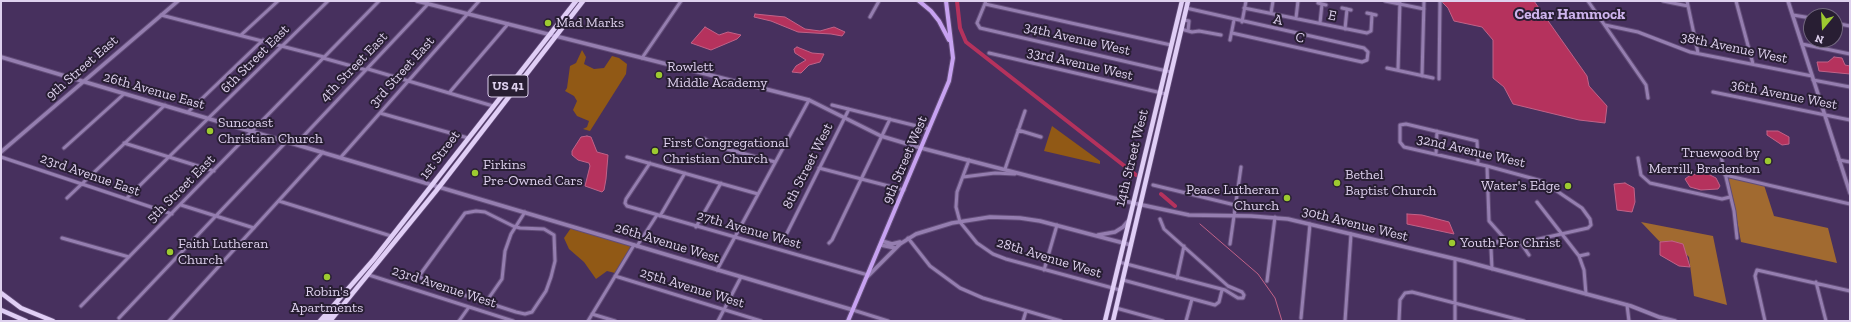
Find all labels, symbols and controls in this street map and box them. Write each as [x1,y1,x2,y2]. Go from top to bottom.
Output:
district label: Cedar Hammock [1515,6,1625,24]
street label: E [1326,7,1338,25]
north arrow [1803,8,1843,48]
street label: A [1272,11,1284,29]
place label: Mad Marks [556,15,624,31]
marker: Mad Marks [543,18,553,28]
street label: 34th Avenue West [1022,19,1132,59]
street label: 6th Street East [217,21,293,97]
street label: 4th Street East [317,29,391,105]
street label: C [1294,29,1306,47]
street label: 38th Avenue West [1679,29,1789,67]
text: N [1813,31,1825,46]
street label: 9th Street East [43,32,121,104]
street label: 3rd Street East [366,33,438,111]
street label: 33rd Avenue West [1025,44,1135,84]
place label: Rowlett Middle Academy [667,59,767,92]
street label: 26th Avenue East [101,68,207,114]
marker: Rowlett Middle Academy [654,70,664,80]
road number: US 41 [488,75,528,97]
street label: 36th Avenue West [1729,76,1839,114]
street label: 14th Street West [1112,108,1152,208]
street label: 9th Street West [879,113,931,207]
place label: Suncoast Christian Church [218,115,323,148]
street label: 8th Street West [779,120,837,212]
marker: Suncoast Christian Church [205,126,215,136]
street label: 1st Street [416,127,464,183]
street label: 32nd Avenue West [1415,130,1527,172]
place label: First Congregational Christian Church [663,135,789,168]
place label: Truewood by Merrill, Bradenton [1648,145,1760,178]
marker: First Congregational Christian Church [650,146,660,156]
street label: 23rd Avenue East [38,150,142,200]
street label: 5th Street East [143,151,219,227]
marker: Truewood by Merrill, Bradenton [1763,156,1773,166]
place label: Firkins Pre-Owned Cars [483,157,583,190]
place label: Bethel Baptist Church [1345,167,1436,200]
marker: Firkins Pre-Owned Cars [470,168,480,178]
marker: Bethel Baptist Church [1332,178,1342,188]
place label: Water's Edge [1481,178,1560,194]
marker: Water's Edge [1563,181,1573,191]
place label: Peace Lutheran Church [1186,182,1279,214]
marker: Peace Lutheran Church [1282,193,1292,203]
street label: 30th Avenue West [1300,203,1410,245]
street label: 27th Avenue West [695,207,803,253]
street label: 26th Avenue West [613,219,721,267]
street label: 28th Avenue West [995,234,1103,282]
place label: Youth For Christ [1460,235,1561,251]
place label: Faith Lutheran Church [178,236,268,268]
marker: Youth For Christ [1447,238,1457,248]
marker: Faith Lutheran Church [165,247,175,257]
street label: 23rd Avenue West [390,262,498,312]
street label: 25th Avenue West [638,264,746,312]
marker: Robin's Apartments [322,272,332,282]
place label: Robin's Apartments [291,284,363,316]

